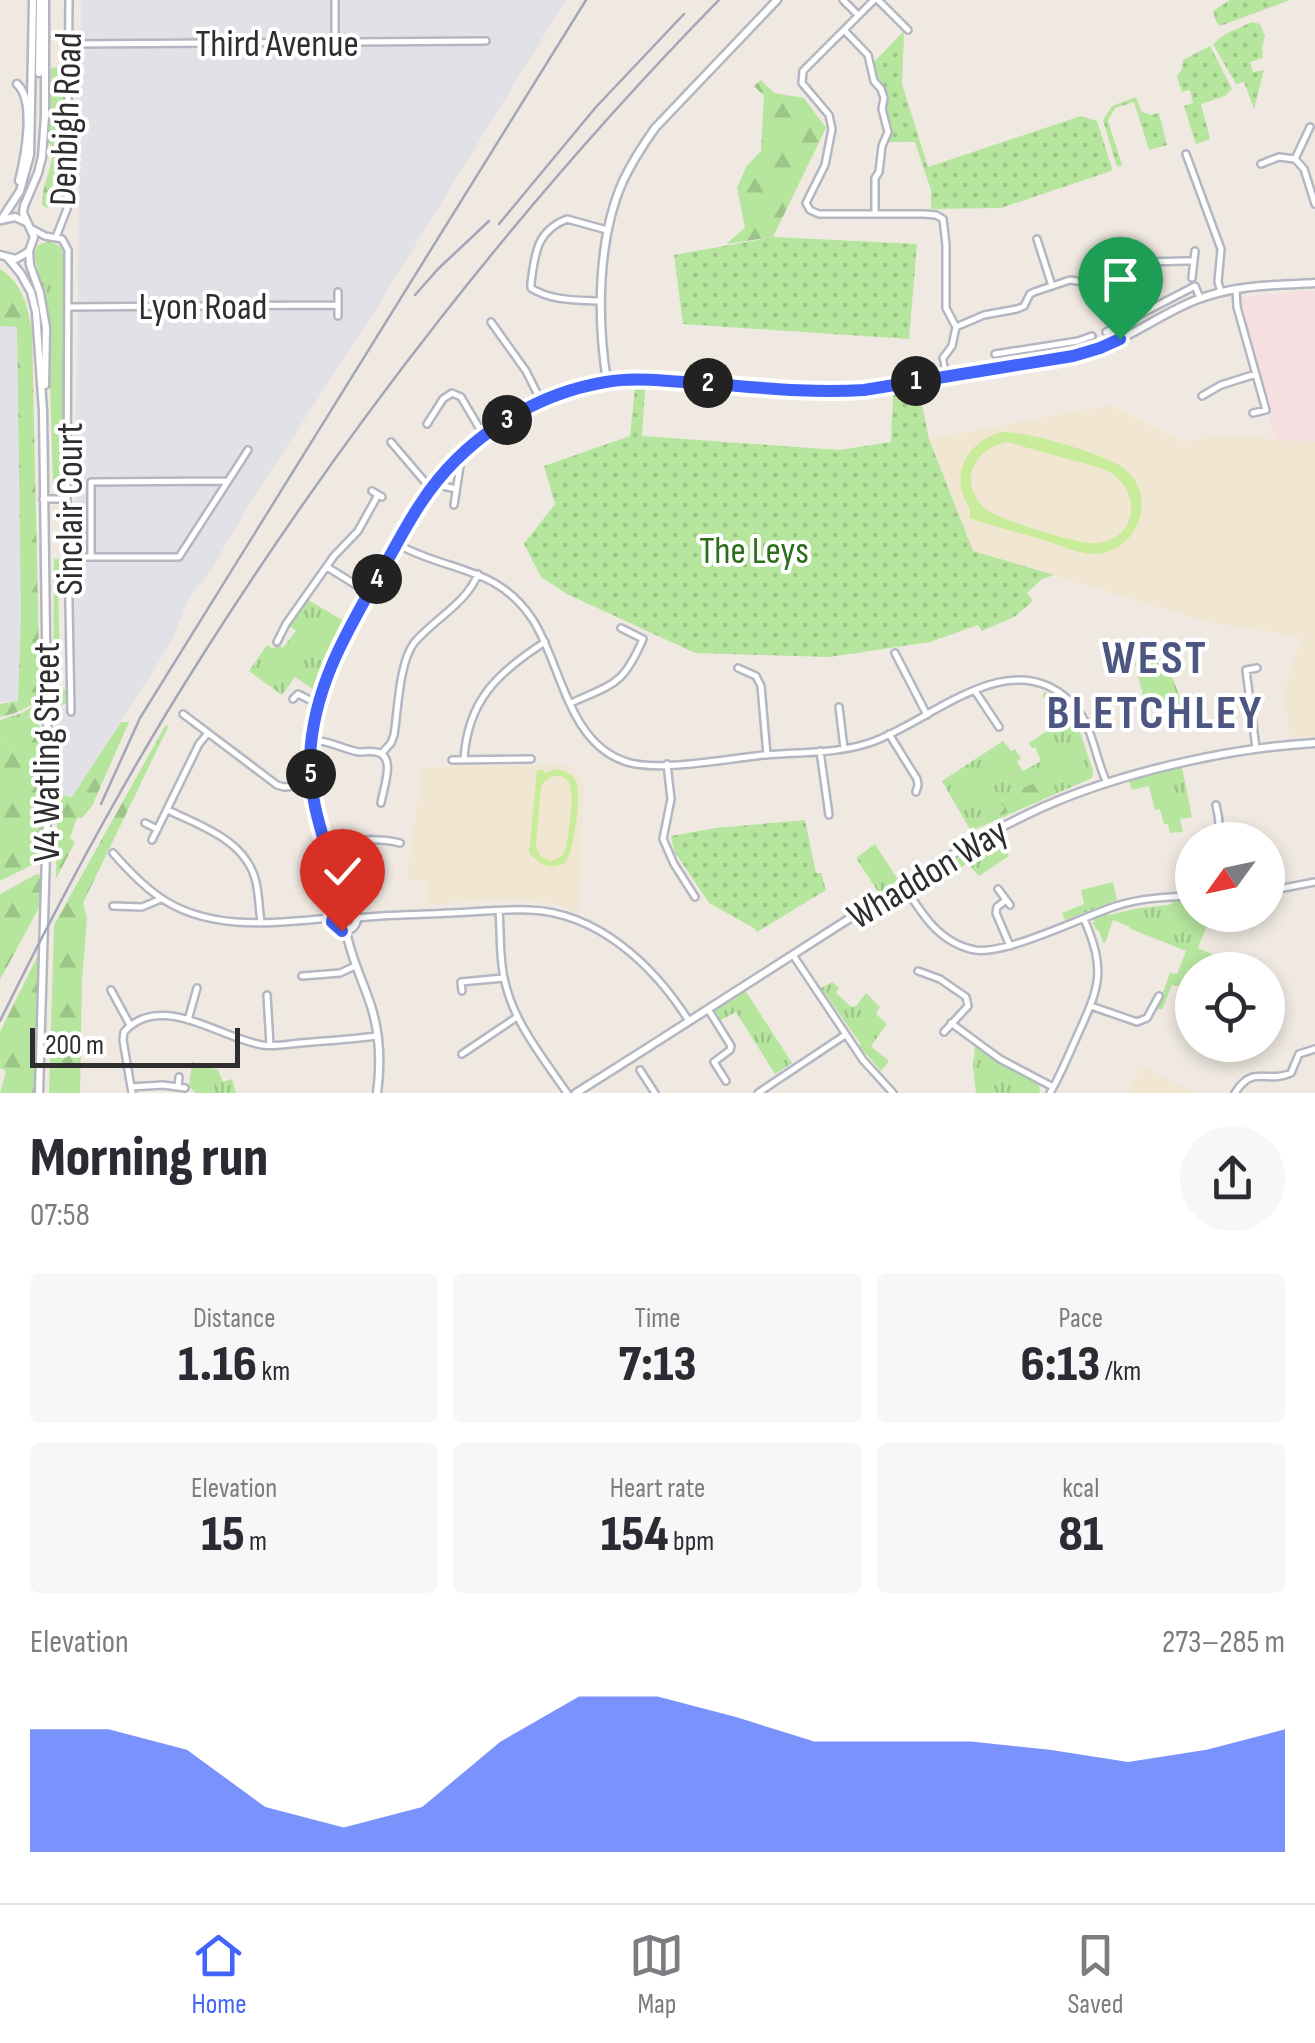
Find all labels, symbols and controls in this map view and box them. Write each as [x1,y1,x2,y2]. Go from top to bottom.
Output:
street label: Third Avenue [195,22,359,67]
street label: Denbigh Road [41,31,92,207]
pin [1078,237,1163,340]
icon: arrive [1093,252,1148,307]
street label: Lyon Road [139,285,267,330]
pin: 1 [891,356,941,406]
pin: 2 [683,358,733,408]
text: 1 [911,364,921,397]
text: 2 [702,366,714,399]
pin: 3 [482,395,532,445]
text: 3 [501,403,513,436]
street label: Sinclair Court [48,422,93,596]
park label: The Leys [699,529,809,574]
pin: 4 [352,554,402,604]
text: 4 [370,562,384,595]
district label: WEST BLETCHLEY [1046,630,1264,742]
street label: V4 Watling Street [25,642,70,862]
pin: 5 [286,749,336,799]
text: 5 [305,757,317,790]
street label: Whaddon Way [840,809,1016,939]
north arrow [1175,822,1285,932]
map controls [1175,822,1285,1062]
pin [300,829,385,932]
icon: check [315,844,370,899]
button: locate [1175,952,1285,1062]
scale bar [30,1023,240,1068]
text: 200 m [45,1029,104,1062]
text: Morning run [30,1125,268,1192]
button: share [1180,1126,1285,1231]
text: 07:58 [30,1196,90,1235]
text: Distance [193,1302,275,1335]
text: Time [635,1302,680,1335]
text: Pace [1059,1302,1103,1335]
text: 1.16 [178,1335,257,1395]
text: 7:13 [619,1335,696,1395]
text: 6:13 [1020,1335,1100,1395]
text: km [257,1355,290,1388]
text: /km [1100,1355,1141,1388]
text: Elevation [191,1472,277,1505]
text: Heart rate [610,1472,705,1505]
text: kcal [1062,1472,1099,1505]
text: 15 [201,1505,245,1565]
text: 154 [601,1505,669,1565]
text: 81 [1058,1505,1103,1565]
text: m [245,1525,267,1558]
text: bpm [669,1525,714,1558]
text: Elevation [30,1623,129,1662]
text: 273–285 m [1162,1623,1285,1662]
tab: Home [191,1928,247,2021]
tab: Map [629,1928,684,2021]
tab: Saved [1067,1928,1124,2021]

